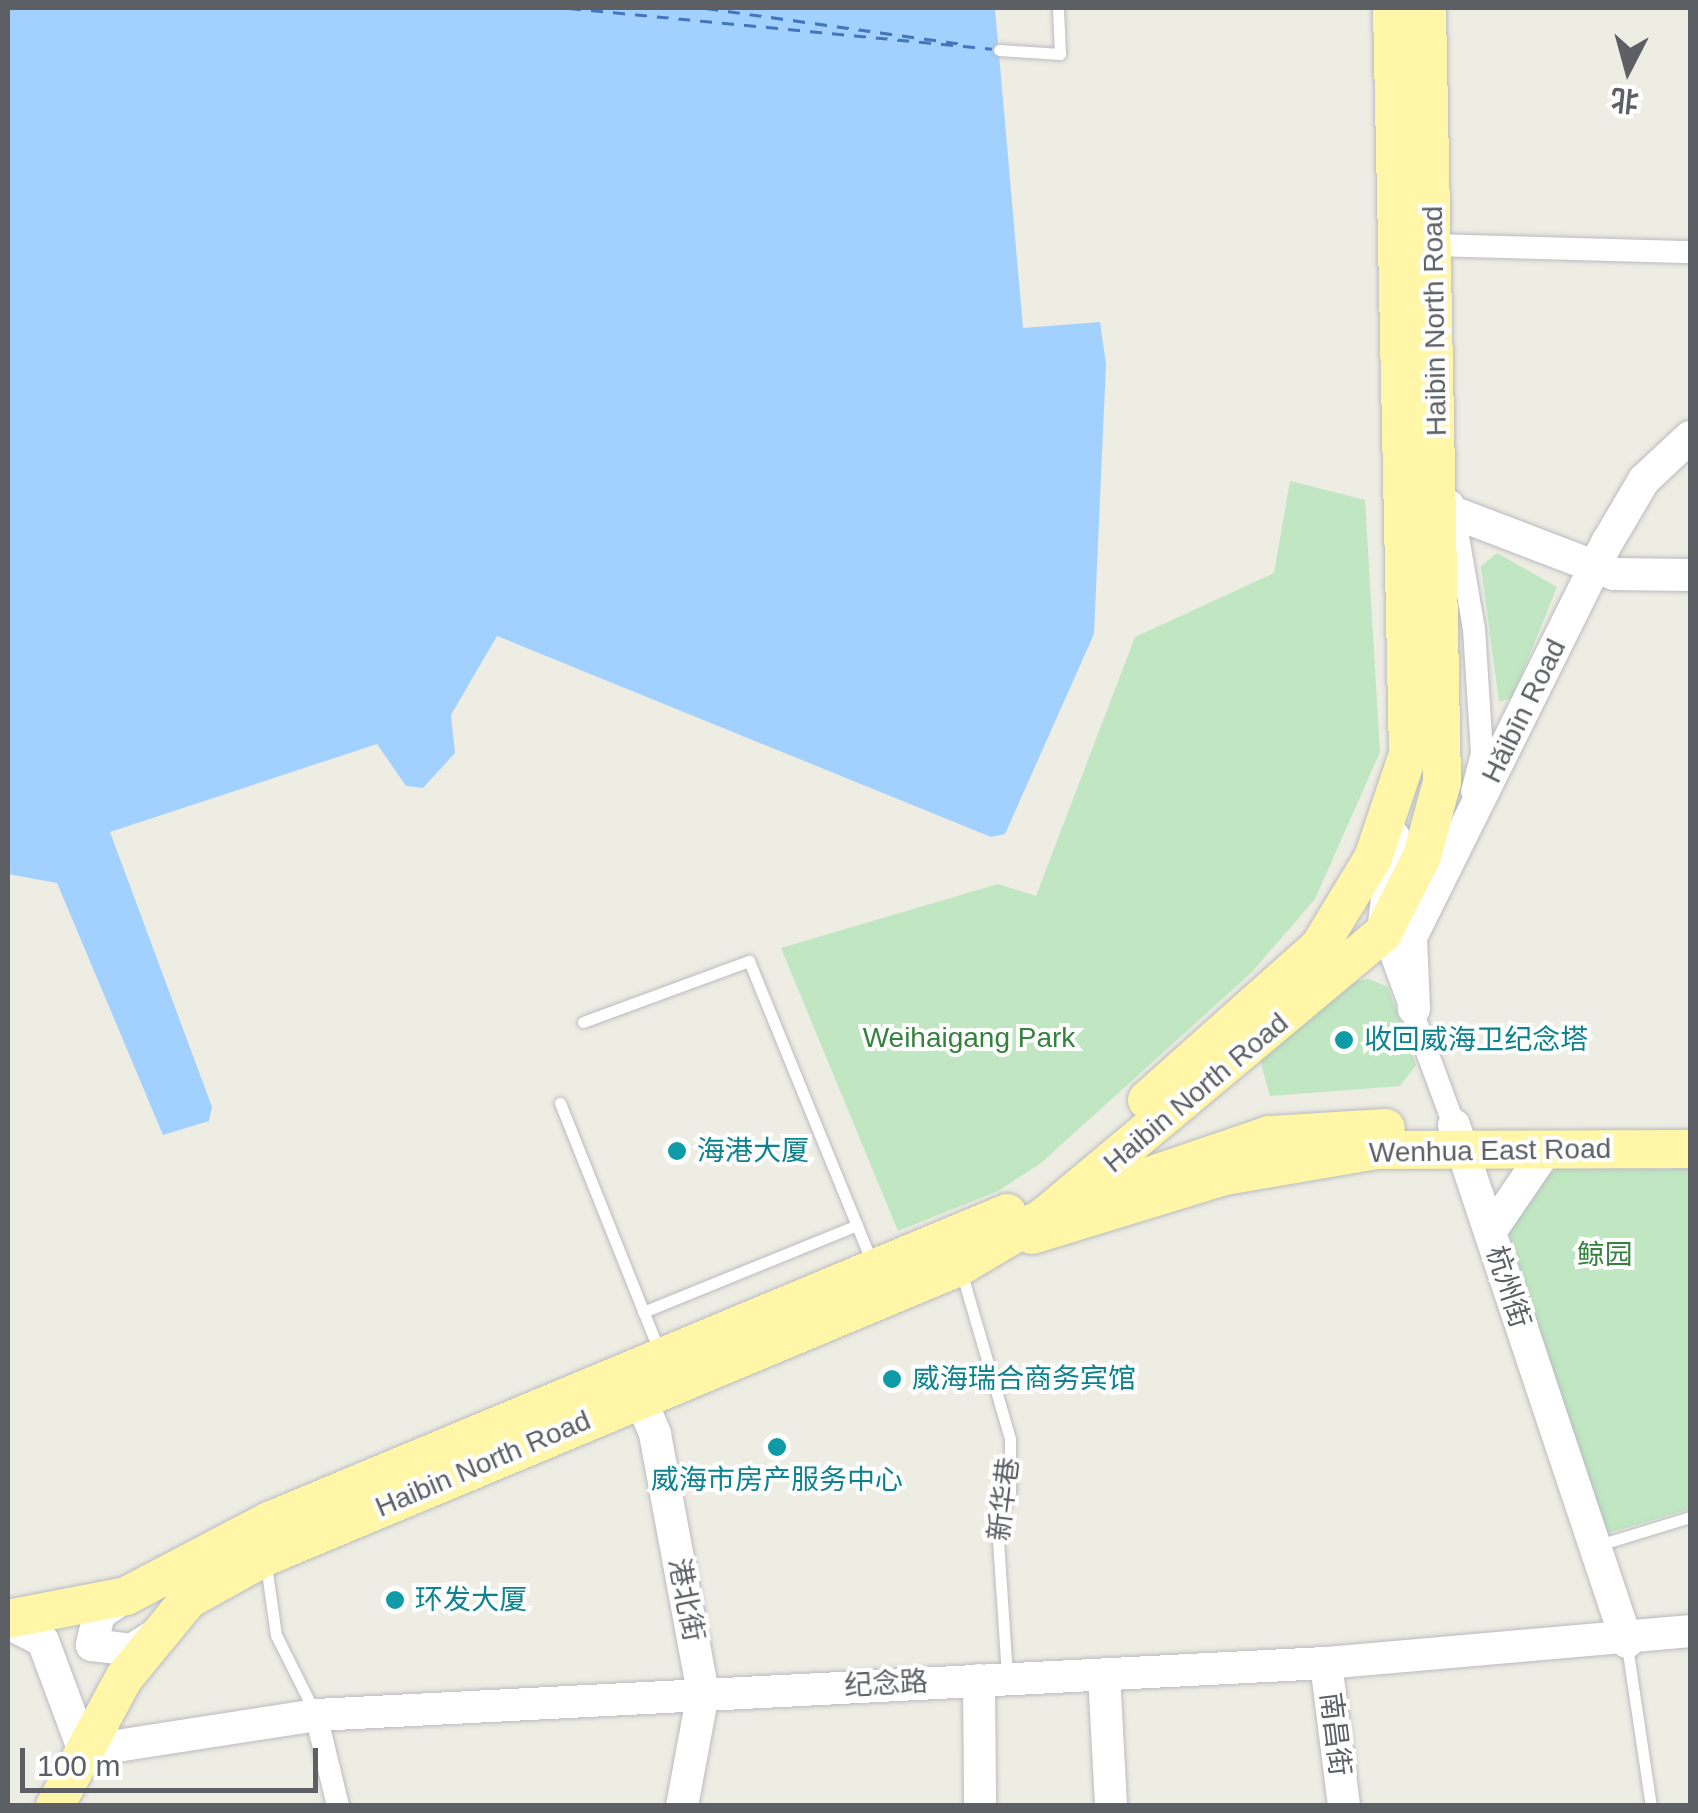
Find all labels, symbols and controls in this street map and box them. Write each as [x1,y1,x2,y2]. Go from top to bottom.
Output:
north arrow [1578,20,1678,120]
text: 北 [1609,83,1640,117]
street label: Haibin North Road [1416,206,1454,436]
street label: Hǎibīn Road [1475,634,1573,788]
street label: Haibin North Road [1097,1006,1295,1180]
park label: Weihaigang Park [863,1021,1075,1055]
place label: 收回威海卫纪念塔 [1364,1023,1588,1057]
marker: 收回威海卫纪念塔 [1333,1029,1355,1051]
street label: Wenhua East Road [1369,1132,1611,1170]
place label: 海港大厦 [697,1134,809,1168]
marker: 海港大厦 [666,1140,688,1162]
park label: 鲸园 [1577,1238,1633,1272]
street label: 杭州街 [1479,1242,1537,1332]
place label: 威海瑞合商务宾馆 [912,1362,1136,1396]
marker: 威海瑞合商务宾馆 [881,1368,903,1390]
street label: Haibin North Road [370,1404,596,1524]
marker: 威海市房产服务中心 [766,1436,788,1458]
street label: 新华巷 [982,1455,1026,1543]
place label: 威海市房产服务中心 [651,1463,903,1497]
street label: 港北街 [661,1556,711,1644]
place label: 环发大厦 [415,1583,527,1617]
marker: 环发大厦 [384,1589,406,1611]
street label: 纪念路 [843,1665,929,1703]
street label: 南昌街 [1313,1690,1357,1778]
scale bar [25,1728,322,1790]
text: 100 m [37,1749,120,1782]

